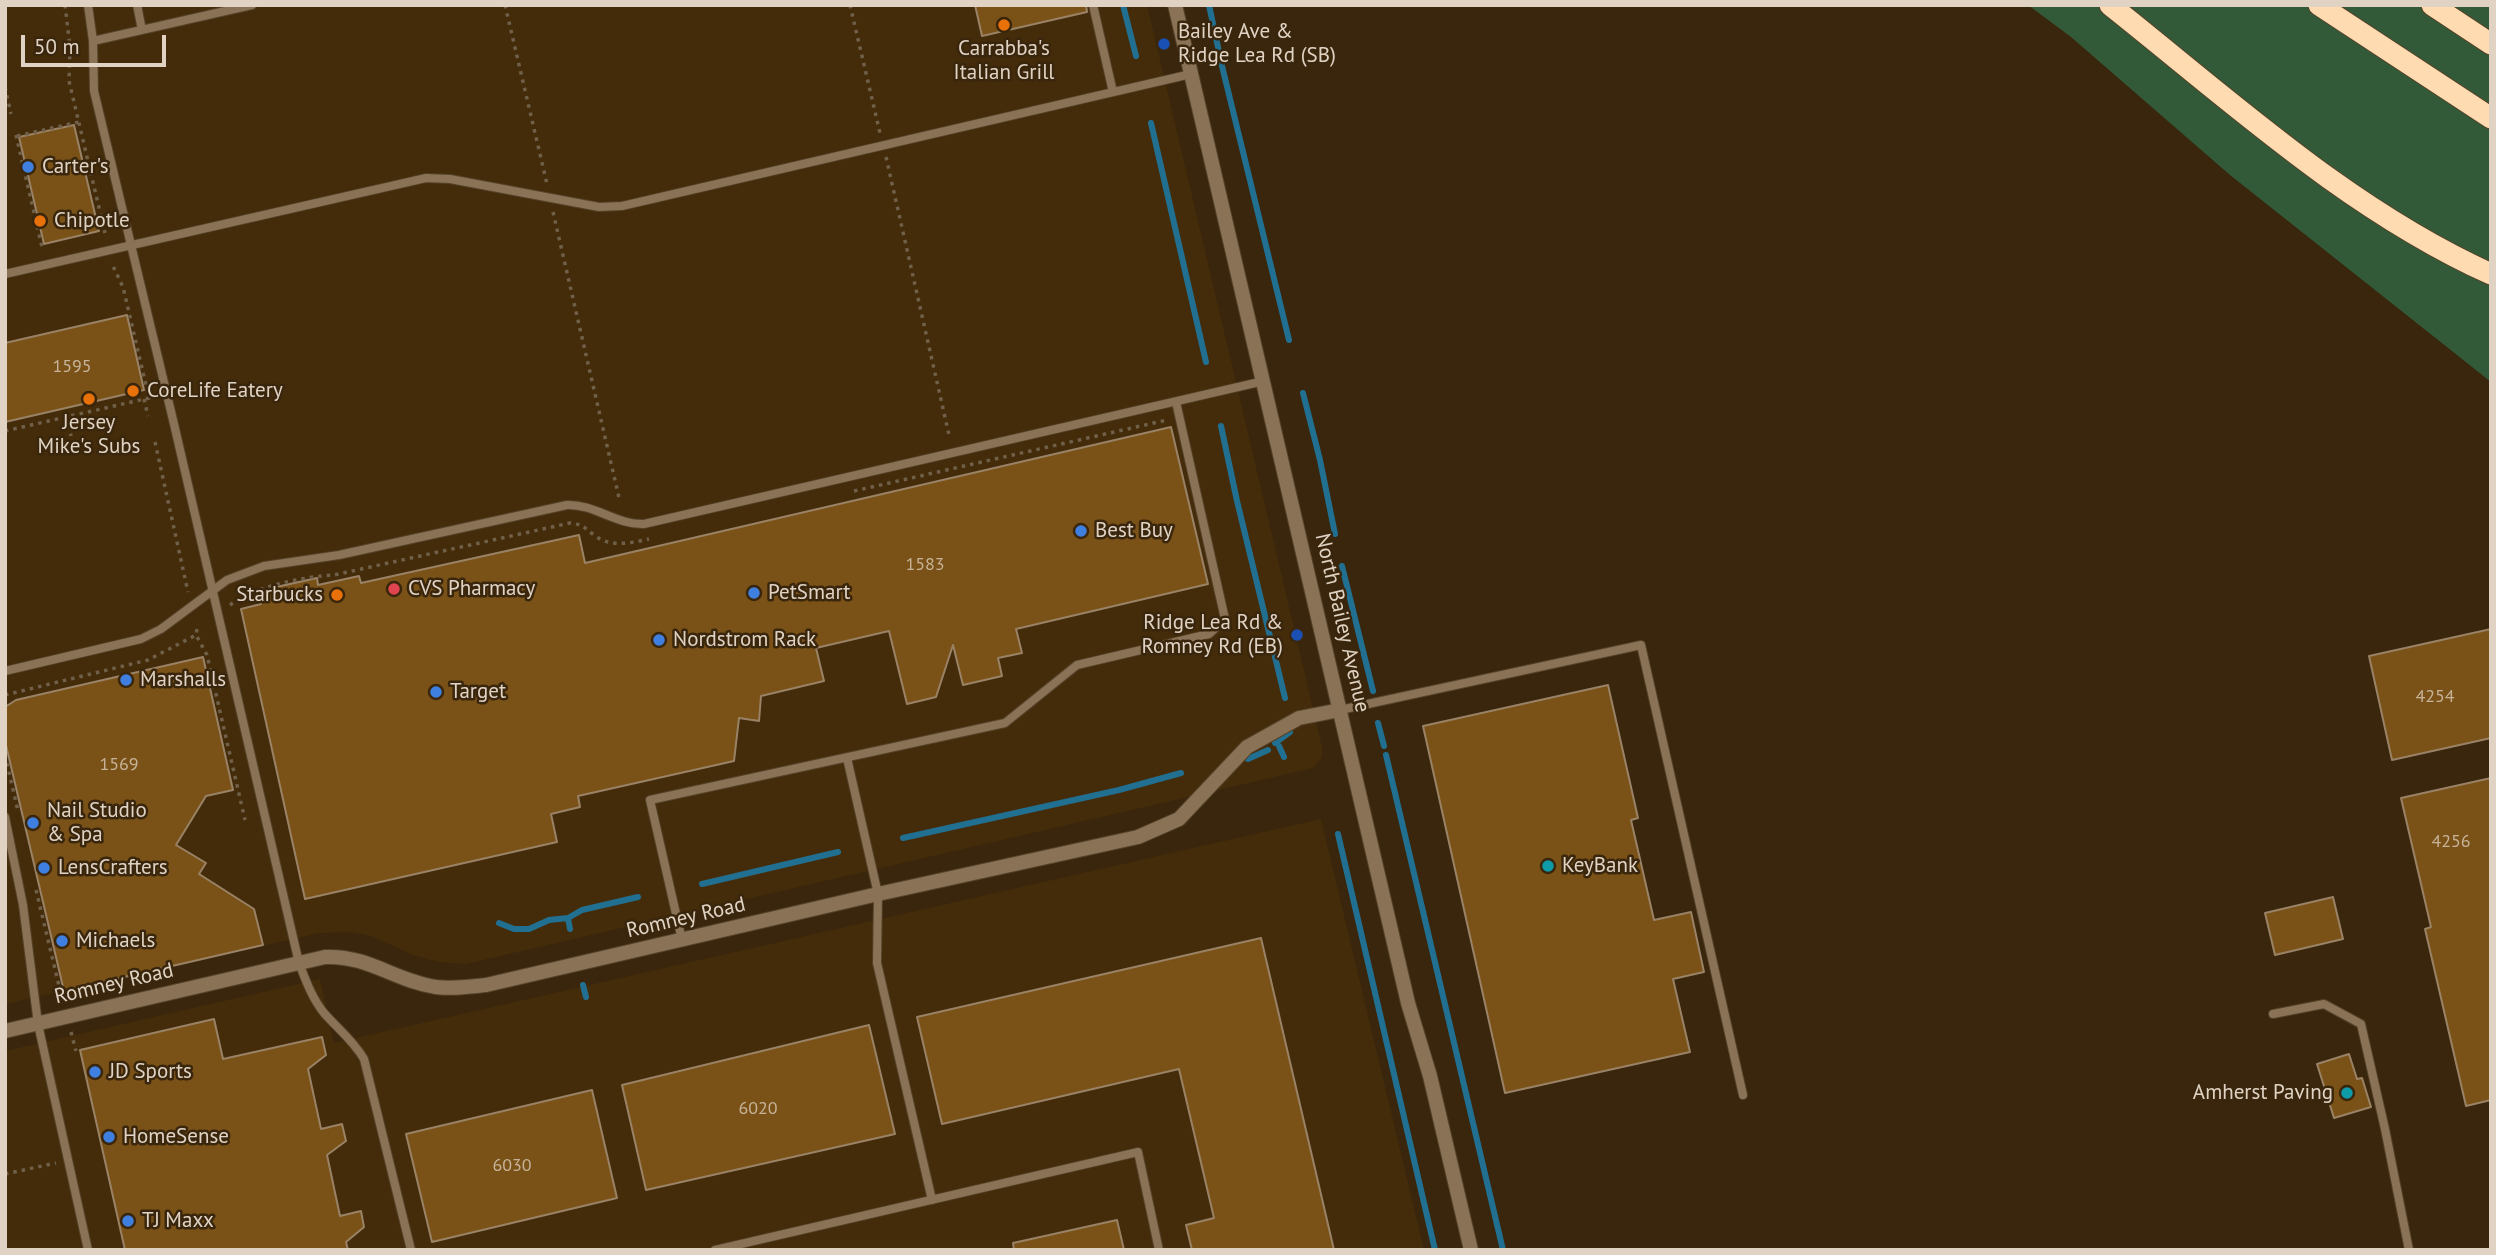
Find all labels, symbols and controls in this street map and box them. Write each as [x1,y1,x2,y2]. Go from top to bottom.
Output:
marker: Carrabba's Italian Grill [996,17,1012,33]
place label: Bailey Ave & Ridge Lea Rd (SB) [1178,19,1336,69]
scale bar [24,21,170,65]
text: 50 m [34,33,80,60]
place label: Carrabba's Italian Grill [954,36,1054,86]
marker: Bailey Ave & Ridge Lea Rd (SB) [1156,36,1172,52]
place label: Carter's [42,154,109,180]
marker: Carter's [20,159,36,175]
place label: Chipotle [54,208,130,234]
marker: Chipotle [32,213,48,229]
house number: 1595 [52,356,92,378]
place label: CoreLife Eatery [147,378,283,404]
marker: CoreLife Eatery [125,383,141,399]
marker: Jersey Mike's Subs [81,391,97,407]
place label: Jersey Mike's Subs [38,410,140,460]
place label: Best Buy [1095,518,1173,544]
marker: Best Buy [1073,523,1089,539]
street label: North Bailey Avenue [1309,531,1375,715]
house number: 1583 [905,554,945,576]
place label: CVS Pharmacy [408,576,535,602]
place label: PetSmart [768,580,850,606]
marker: CVS Pharmacy [386,581,402,597]
place label: Starbucks [236,582,323,608]
marker: PetSmart [746,585,762,601]
marker: Starbucks [329,587,345,603]
place label: Ridge Lea Rd & Romney Rd (EB) [1141,610,1283,660]
place label: Nordstrom Rack [673,627,816,653]
marker: Ridge Lea Rd & Romney Rd (EB) [1289,627,1305,643]
marker: Nordstrom Rack [651,632,667,648]
place label: Marshalls [140,667,226,693]
marker: Marshalls [118,672,134,688]
place label: Target [450,679,506,705]
marker: Target [428,684,444,700]
house number: 4254 [2415,686,2455,708]
house number: 1569 [99,754,139,776]
place label: Nail Studio & Spa [47,798,147,848]
marker: Nail Studio & Spa [25,815,41,831]
house number: 4256 [2431,831,2471,853]
place label: KeyBank [1562,853,1638,879]
place label: LensCrafters [58,855,168,881]
marker: KeyBank [1540,858,1556,874]
marker: LensCrafters [36,860,52,876]
street label: Romney Road [624,892,748,944]
place label: Michaels [76,928,155,954]
marker: Michaels [54,933,70,949]
street label: Romney Road [52,958,176,1010]
place label: JD Sports [109,1059,192,1085]
marker: JD Sports [87,1064,103,1080]
place label: Amherst Paving [2193,1080,2333,1106]
marker: Amherst Paving [2339,1085,2355,1101]
house number: 6020 [738,1098,778,1120]
place label: HomeSense [123,1124,229,1150]
marker: HomeSense [101,1129,117,1145]
house number: 6030 [492,1155,532,1177]
place label: TJ Maxx [142,1208,214,1234]
marker: TJ Maxx [120,1213,136,1229]

